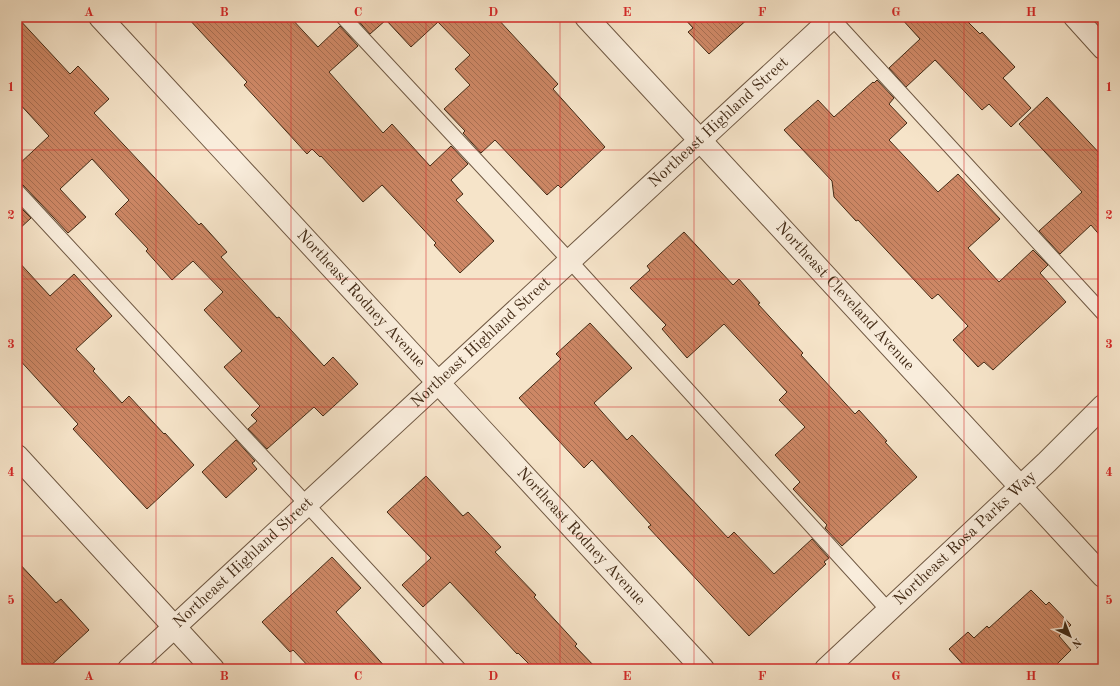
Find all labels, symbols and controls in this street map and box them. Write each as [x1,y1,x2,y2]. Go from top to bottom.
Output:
text: A [84,6,94,19]
text: B [219,6,229,19]
text: C [354,6,362,19]
text: D [488,6,498,19]
text: E [623,6,632,19]
text: F [758,6,767,19]
text: G [891,6,901,19]
text: H [1026,6,1037,19]
street label: Northeast Highland Street [646,54,792,191]
text: 1 [7,81,15,94]
text: 1 [1105,81,1113,94]
text: 2 [7,209,15,222]
text: 2 [1105,209,1113,222]
street label: Northeast Cleveland Avenue [772,219,917,374]
street label: Northeast Rodney Avenue [293,227,428,371]
street label: Northeast Highland Street [408,274,554,411]
text: 3 [7,338,15,351]
text: 3 [1105,338,1113,351]
street label: Northeast Rodney Avenue [513,465,648,609]
text: 4 [7,466,15,479]
text: 4 [1105,466,1113,479]
street label: Northeast Rosa Parks Way [891,468,1040,609]
street label: Northeast Highland Street [171,494,317,631]
text: 5 [7,594,15,607]
text: 5 [1105,594,1113,607]
north arrow [1050,616,1090,656]
text: N [1069,635,1083,650]
text: A [84,670,94,683]
text: B [219,670,229,683]
text: C [354,670,362,683]
text: D [488,670,498,683]
text: E [623,670,632,683]
text: F [758,670,767,683]
text: G [891,670,901,683]
text: H [1026,670,1037,683]

